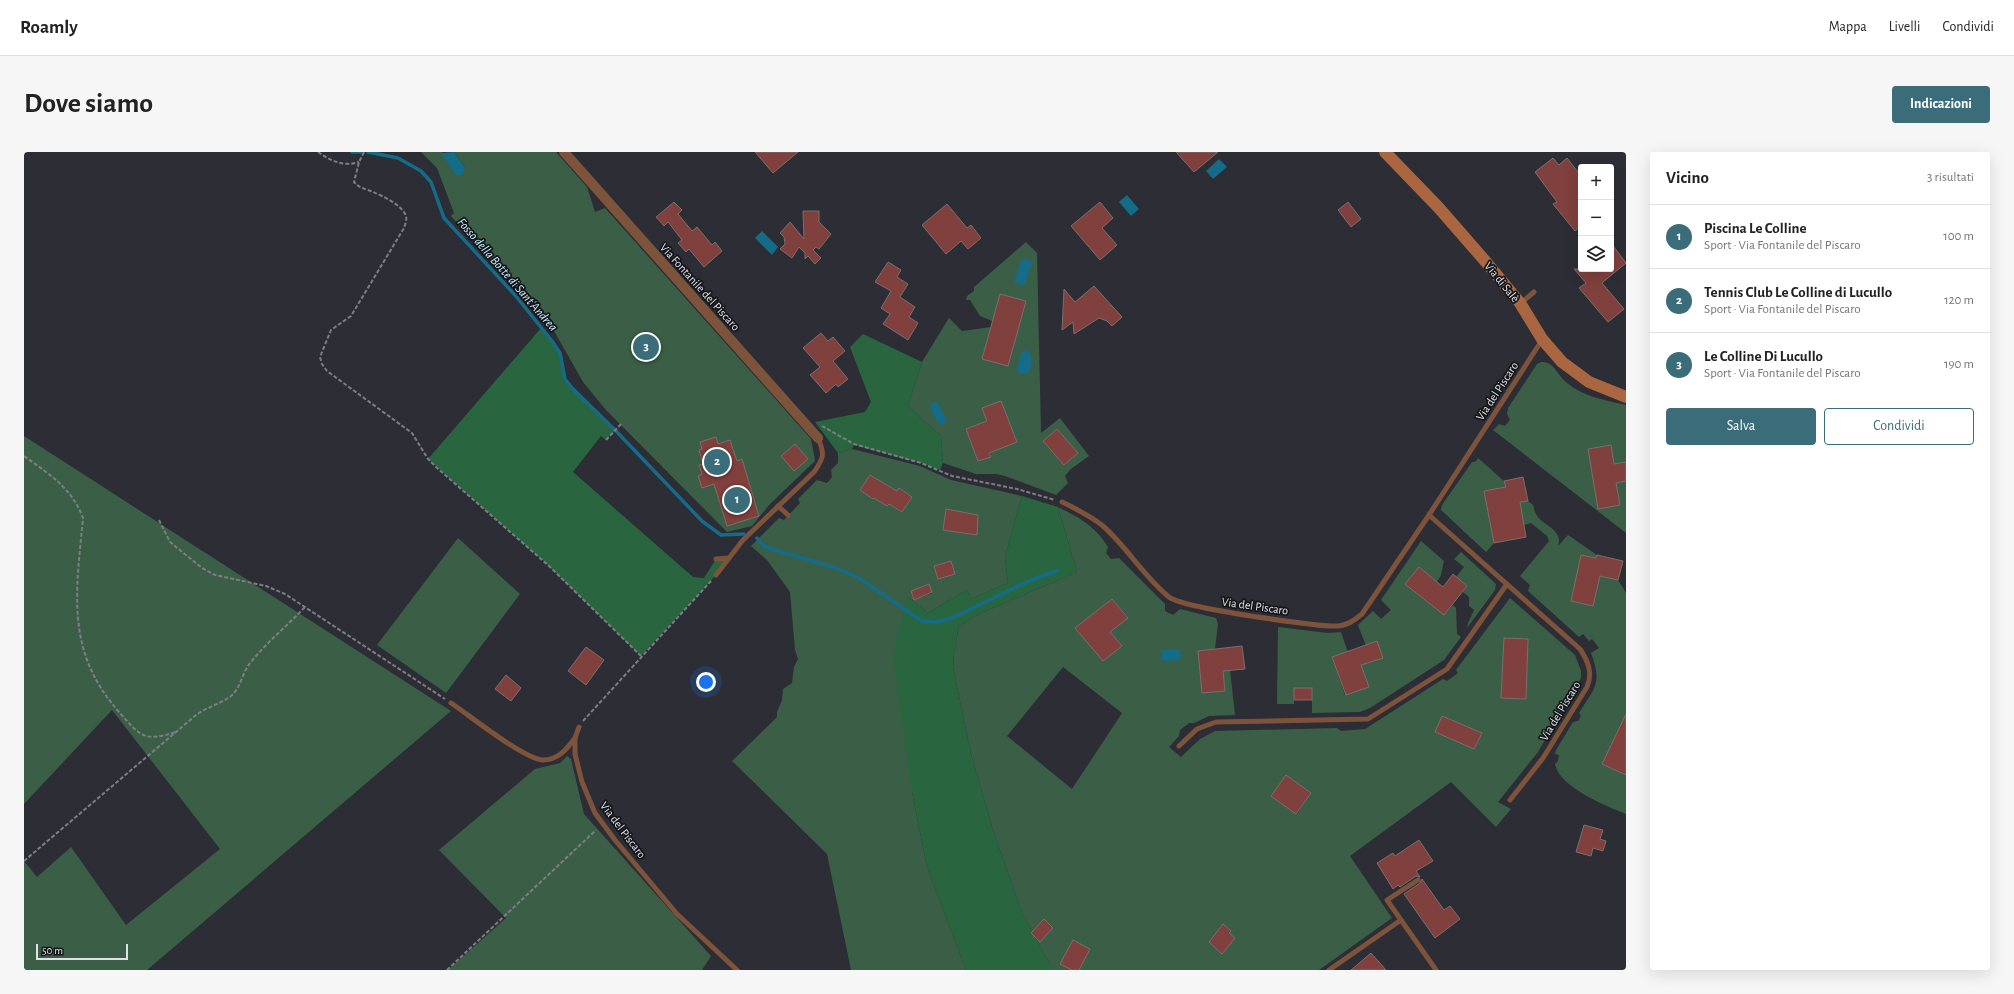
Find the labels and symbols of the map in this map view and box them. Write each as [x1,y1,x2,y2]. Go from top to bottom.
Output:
water label: Fosso della Botte di Sant'Andrea [454,216,560,334]
street label: Via Fontanile del Piscaro [658,241,742,333]
street label: Via di Salè [1482,260,1522,304]
pin: 3 [633,332,659,362]
street label: Via del Piscaro [1474,359,1520,422]
pin: 2 [704,447,730,477]
pin: 1 [724,485,750,515]
street label: Via del Piscaro [1221,595,1289,617]
your location [696,672,716,692]
street label: Via del Piscaro [1538,679,1582,743]
street label: Via del Piscaro [598,800,648,861]
scale bar [36,942,128,961]

